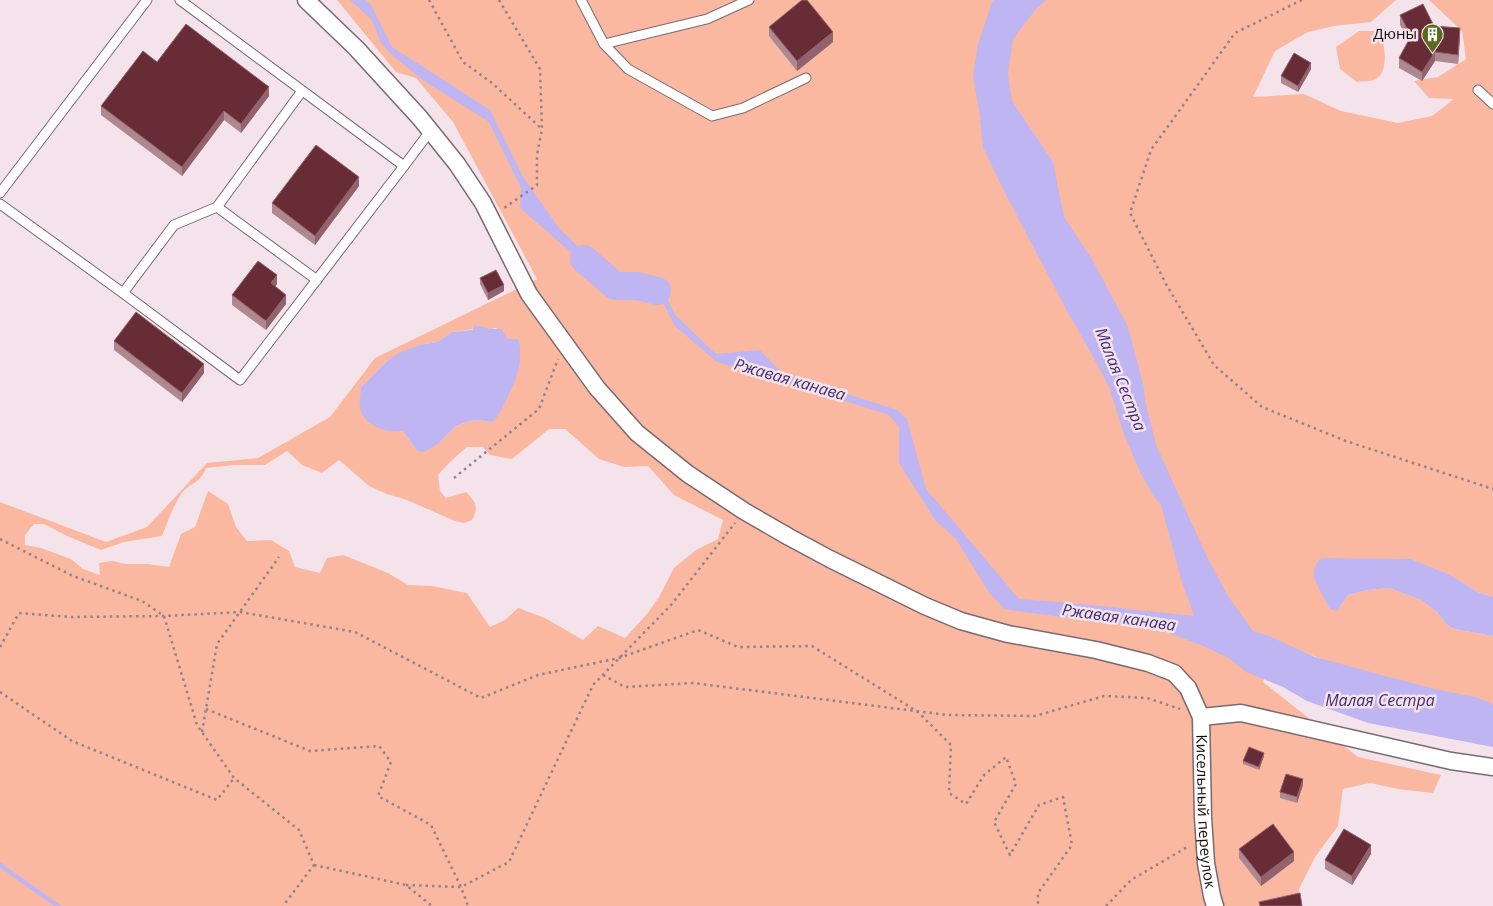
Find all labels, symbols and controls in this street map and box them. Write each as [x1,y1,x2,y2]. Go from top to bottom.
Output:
building icon: Дюны [1421,22,1445,53]
place label: Дюны [1373,23,1417,43]
water label: Малая Сестра [1090,324,1152,434]
water label: Ржавая канава [732,353,848,405]
water label: Ржавая канава [1061,598,1177,636]
water label: Малая Сестра [1325,689,1435,711]
street label: Кисельный переулок [1192,734,1221,890]

